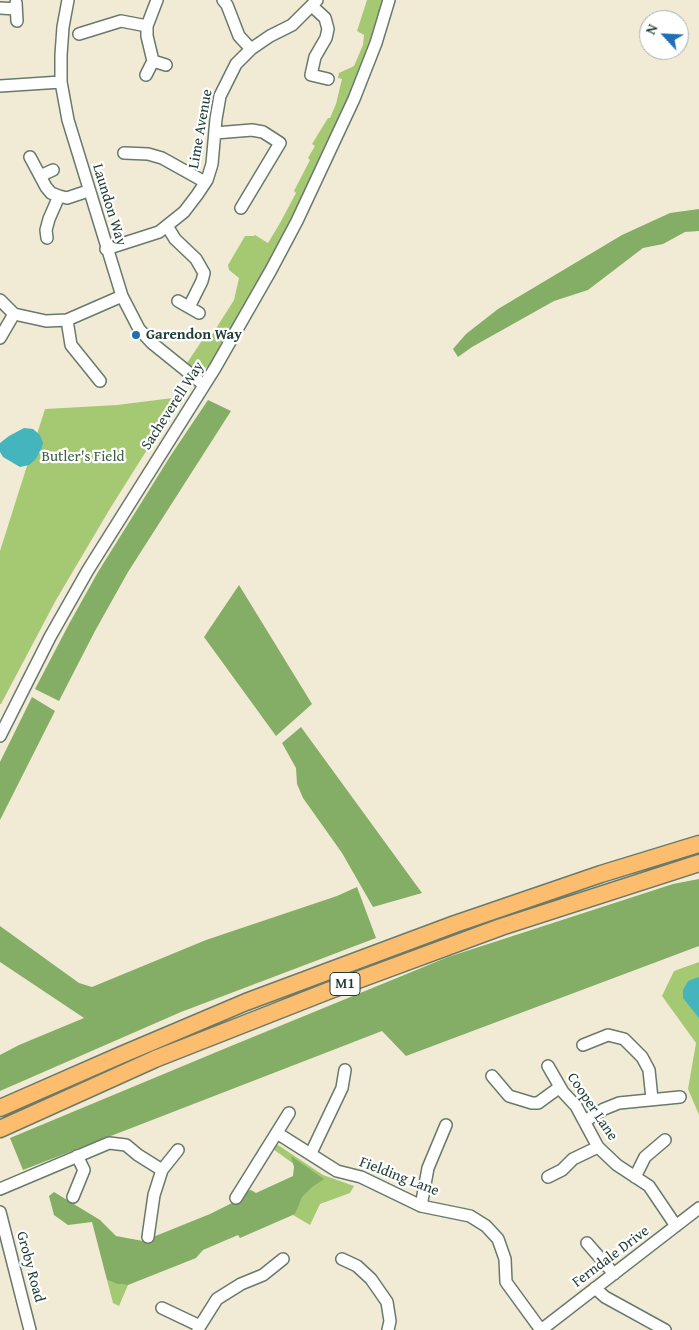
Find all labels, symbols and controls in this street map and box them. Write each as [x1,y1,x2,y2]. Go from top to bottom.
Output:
north arrow [639,10,689,60]
text: N [640,21,662,38]
street label: Lime Avenue [185,88,217,170]
street label: Laundon Way [88,162,130,248]
place label: Garendon Way [146,326,242,344]
marker: Garendon Way [130,329,142,341]
street label: Sacheverell Way [138,358,208,454]
park label: Butler's Field [41,448,125,466]
road number: M1 [330,972,360,996]
street label: Cooper Lane [563,1070,621,1144]
street label: Fielding Lane [357,1154,441,1200]
street label: Ferndale Drive [569,1222,653,1292]
street label: Groby Road [12,1230,48,1304]

